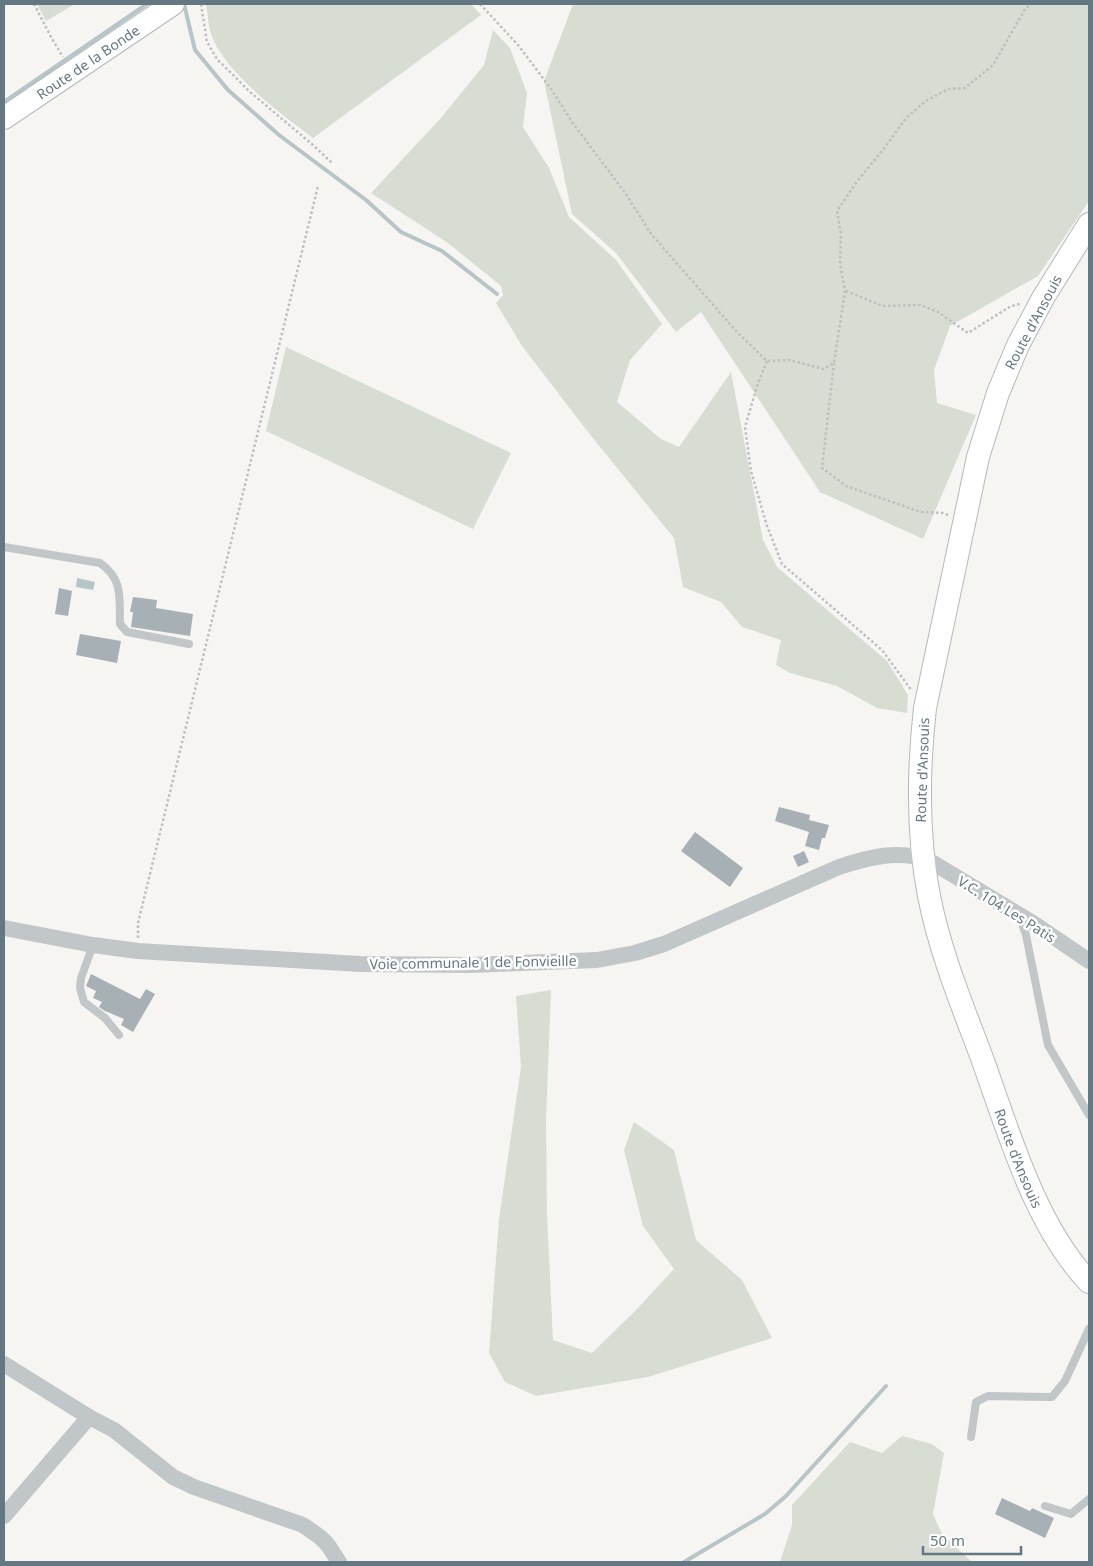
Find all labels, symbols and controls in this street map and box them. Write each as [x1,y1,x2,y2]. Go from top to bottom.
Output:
street label: Route de la Bonde [32,20,143,103]
street label: Route d'Ansouis [1000,271,1066,373]
street label: Route d'Ansouis [911,717,933,823]
street label: V.C. 104 Les Patis [955,871,1060,947]
street label: Voie communale 1 de Fonvieille [369,951,577,973]
street label: Route d'Ansouis [991,1106,1047,1211]
scale bar [923,1524,1020,1556]
text: 50 m [930,1530,965,1550]

